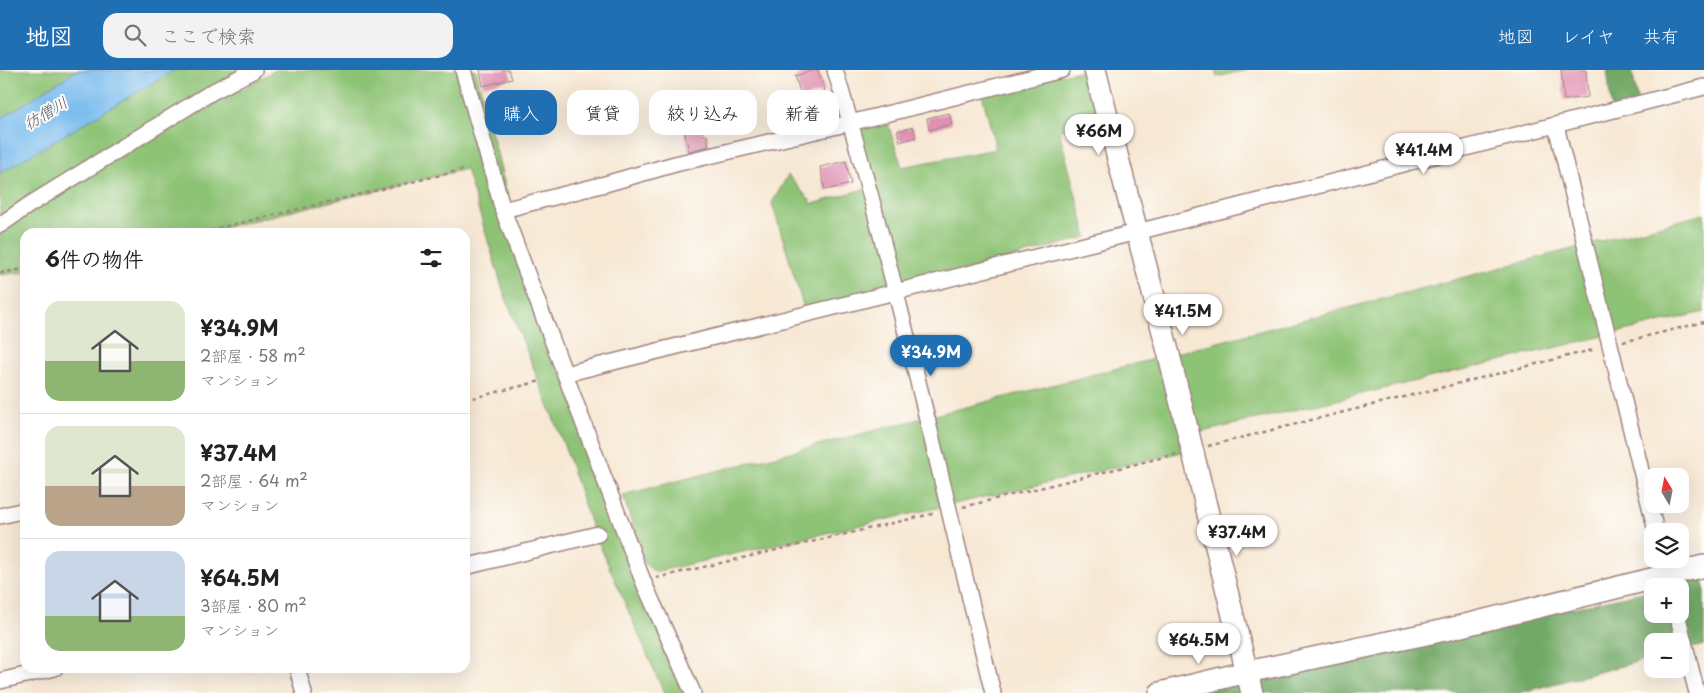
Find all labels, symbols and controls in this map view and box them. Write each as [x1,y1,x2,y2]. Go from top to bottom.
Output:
search box [103,13,453,58]
text: 地図 [25,17,73,53]
icon: search [121,21,149,49]
text: ここで検索 [161,21,256,49]
text: 地図 [1498,22,1534,49]
text: レイヤ [1562,22,1615,49]
text: 共有 [1643,22,1679,49]
water label: 彷僧川 [18,89,72,135]
chip: 購入 [485,90,557,135]
chip: 賃貸 [567,90,639,135]
chip: 絞り込み [649,90,757,135]
chip: 新着 [767,90,839,135]
pin: ¥66M [1069,114,1129,156]
text: ¥66M [1076,118,1122,142]
pin: ¥41.4M [1383,132,1465,175]
text: ¥41.4M [1395,137,1453,161]
text: 6件の物件 [45,242,144,274]
icon: filters [417,244,445,272]
pin: ¥41.5M [1142,294,1224,336]
text: ¥41.5M [1154,298,1212,322]
text: ¥34.9M [200,311,279,343]
icon: home [85,321,145,381]
pin: ¥34.9M [890,334,972,377]
text: ¥34.9M [901,339,961,363]
text: 2部屋 · 58 m² [200,343,306,367]
text: マンション [200,367,279,391]
text: ¥37.4M [200,436,277,468]
icon: home [85,446,145,506]
text: 2部屋 · 64 m² [200,468,308,492]
north arrow [1644,468,1689,512]
map controls [1644,468,1689,678]
text: マンション [200,492,279,516]
pin: ¥37.4M [1196,514,1278,557]
text: ¥37.4M [1208,519,1266,543]
button: layers [1644,523,1689,568]
text: ¥64.5M [200,561,280,593]
icon: home [85,571,145,631]
button: + [1644,578,1689,623]
text: 3部屋 · 80 m² [200,593,307,617]
text: マンション [200,617,279,641]
pin: ¥64.5M [1158,622,1240,665]
text: ¥64.5M [1169,627,1229,651]
button: − [1644,633,1689,678]

